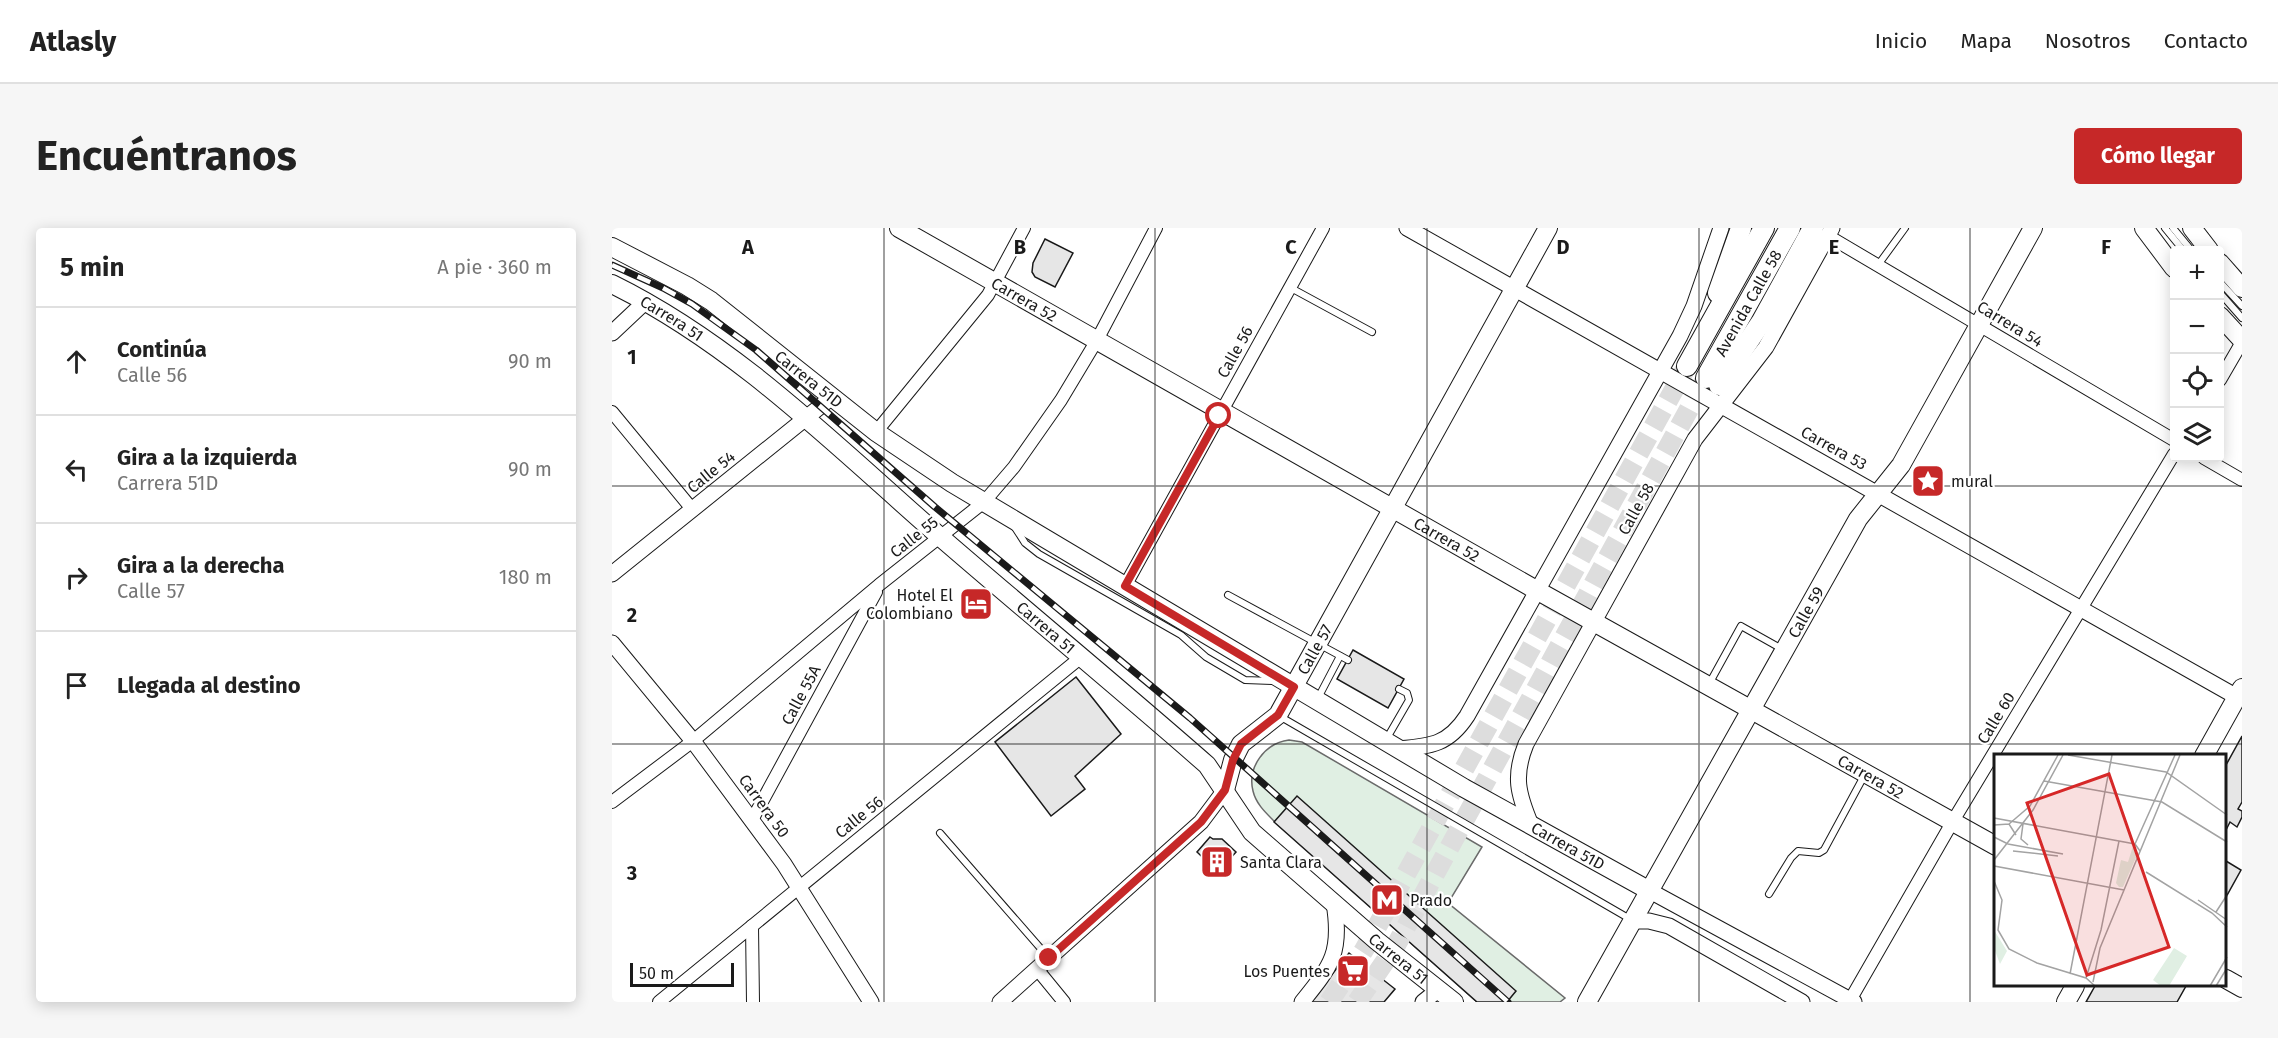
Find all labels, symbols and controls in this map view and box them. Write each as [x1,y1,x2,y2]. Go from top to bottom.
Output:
text: Atlasly [30,25,116,58]
text: Inicio [1875,28,1927,54]
text: Mapa [1960,28,2012,54]
text: Nosotros [2045,28,2131,54]
text: Contacto [2164,28,2248,54]
button: Cómo llegar [2074,128,2242,184]
text: Encuéntranos [36,131,297,181]
text: A [741,235,755,259]
text: B [1014,235,1026,259]
text: C [1285,235,1297,259]
text: D [1556,235,1570,259]
text: E [1829,235,1839,259]
text: F [2101,235,2111,259]
street label: Avenida Calle 58 [1711,246,1785,359]
map controls [2170,246,2224,462]
button: + [2170,246,2224,300]
text: 5 min [60,252,124,283]
text: A pie · 360 m [437,255,552,279]
street label: Carrera 52 [988,273,1060,325]
street label: Carrera 51 [637,291,707,345]
street label: Carrera 54 [1974,297,2047,351]
button: − [2170,300,2224,354]
street label: Calle 56 [1213,323,1257,381]
text: Continúa [117,336,207,363]
icon: ahead [60,345,93,378]
text: 1 [627,345,637,369]
street label: Carrera 51D [771,346,847,412]
text: 90 m [508,349,552,373]
button: locate [2170,354,2224,408]
text: Calle 56 [117,363,187,387]
route start [1205,402,1231,428]
button: layers [2170,408,2224,462]
street label: Carrera 53 [1798,422,1870,474]
text: Gira a la izquierda [117,444,297,471]
street label: Calle 54 [683,447,739,497]
icon: left [60,453,93,486]
text: 90 m [508,457,552,481]
place icon: mural [1910,463,1946,499]
text: Carrera 51D [117,471,218,495]
place label: mural [1951,472,1993,491]
street label: Calle 58 [1614,480,1658,538]
street label: Calle 55 [886,512,942,562]
street label: Carrera 52 [1411,513,1483,565]
text: Gira a la derecha [117,552,285,579]
icon: right [60,561,93,594]
text: 180 m [499,565,552,589]
text: Calle 57 [117,579,185,603]
street label: Calle 59 [1784,583,1828,641]
place label: Hotel El Colombiano [866,586,953,623]
hotel icon: Hotel El Colombiano [958,586,994,622]
street label: Carrera 51 [1013,597,1079,657]
text: 2 [627,603,637,627]
street label: Calle 57 [1293,621,1336,678]
street label: Calle 55A [777,661,825,728]
icon: arrive [60,669,93,702]
text: Llegada al destino [117,672,301,699]
street label: Calle 60 [1973,689,2019,747]
street label: Carrera 52 [1835,750,1907,802]
inset map [1994,754,2227,987]
street label: Carrera 50 [735,771,793,841]
street label: Calle 56 [831,792,887,842]
street label: Carrera 51D [1528,818,1608,874]
building icon: Santa Clara [1199,844,1235,880]
place label: Santa Clara [1240,853,1322,872]
text: 3 [626,861,637,885]
metro station icon: Prado [1369,882,1405,918]
place label: Prado [1410,891,1452,910]
street label: Carrera 51 [1365,929,1432,988]
route end [1035,944,1061,970]
supermarket icon: Los Puentes [1335,953,1371,989]
scale bar [630,960,734,988]
place label: Los Puentes [1243,962,1330,981]
text: 50 m [639,964,674,983]

